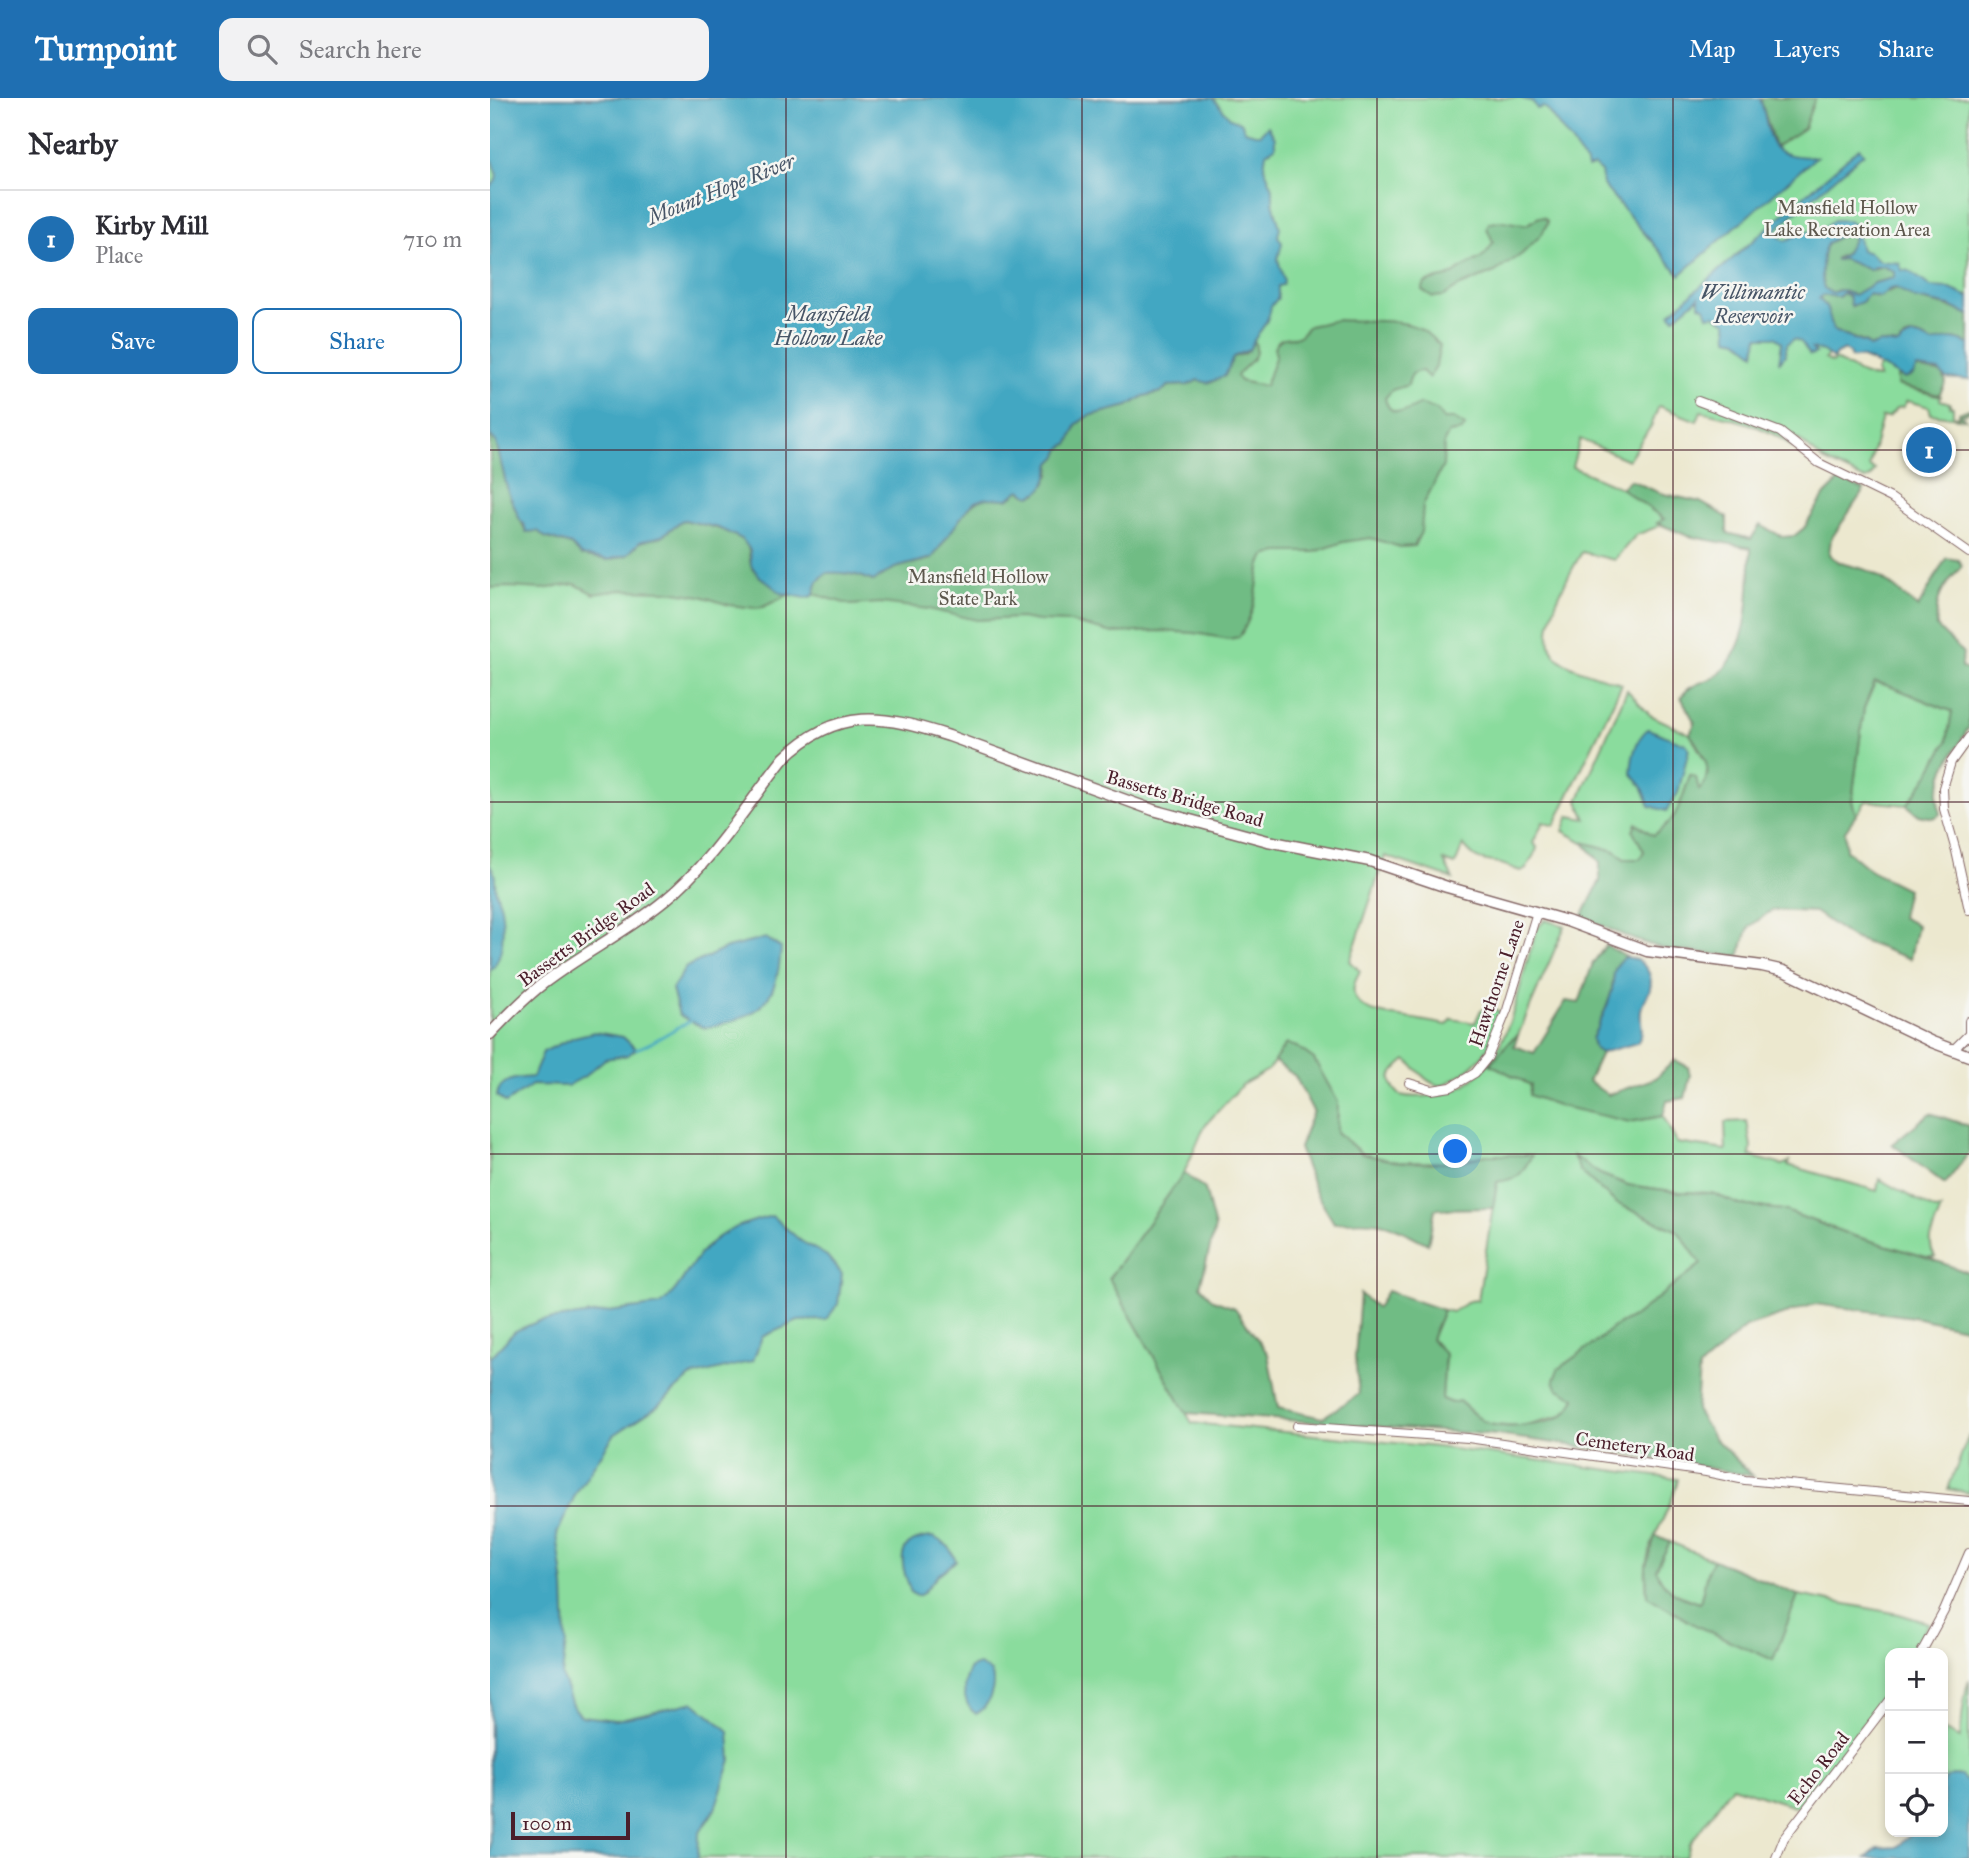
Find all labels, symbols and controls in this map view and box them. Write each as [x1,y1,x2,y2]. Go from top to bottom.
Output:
search box [219,18,709,81]
text: Turnpoint [35,29,177,69]
icon: search [243,30,281,68]
text: Search here [299,33,422,65]
text: Map [1689,34,1736,64]
text: Layers [1774,34,1840,64]
text: Share [1878,34,1934,64]
text: Nearby [28,126,118,162]
water label: Mount Hope River [642,147,800,231]
park label: Mansfield Hollow Lake Recreation Area [1764,196,1931,241]
text: Kirby Mill [95,209,208,241]
text: 1 [46,225,56,253]
text: 710 m [403,225,462,253]
text: Place [95,241,143,269]
water label: Willimantic Reservoir [1701,279,1805,329]
water label: Mansfield Hollow Lake [773,301,884,351]
button: Save [28,308,238,374]
button: Share [252,308,462,374]
pin: 1 [1906,424,1952,476]
park label: Mansfield Hollow State Park [908,565,1049,610]
street label: Bassetts Bridge Road [1103,765,1267,833]
street label: Bassetts Bridge Road [514,877,660,992]
street label: Hawthorne Lane [1464,916,1529,1050]
your location [1438,1134,1472,1168]
street label: Cemetery Road [1574,1427,1696,1466]
map controls [1885,1648,1948,1837]
button: + [1885,1648,1948,1711]
button: − [1885,1711,1948,1774]
street label: Echo Road [1783,1727,1854,1809]
button: locate [1885,1774,1948,1837]
scale bar [511,1809,630,1841]
text: 100 m [522,1812,572,1835]

